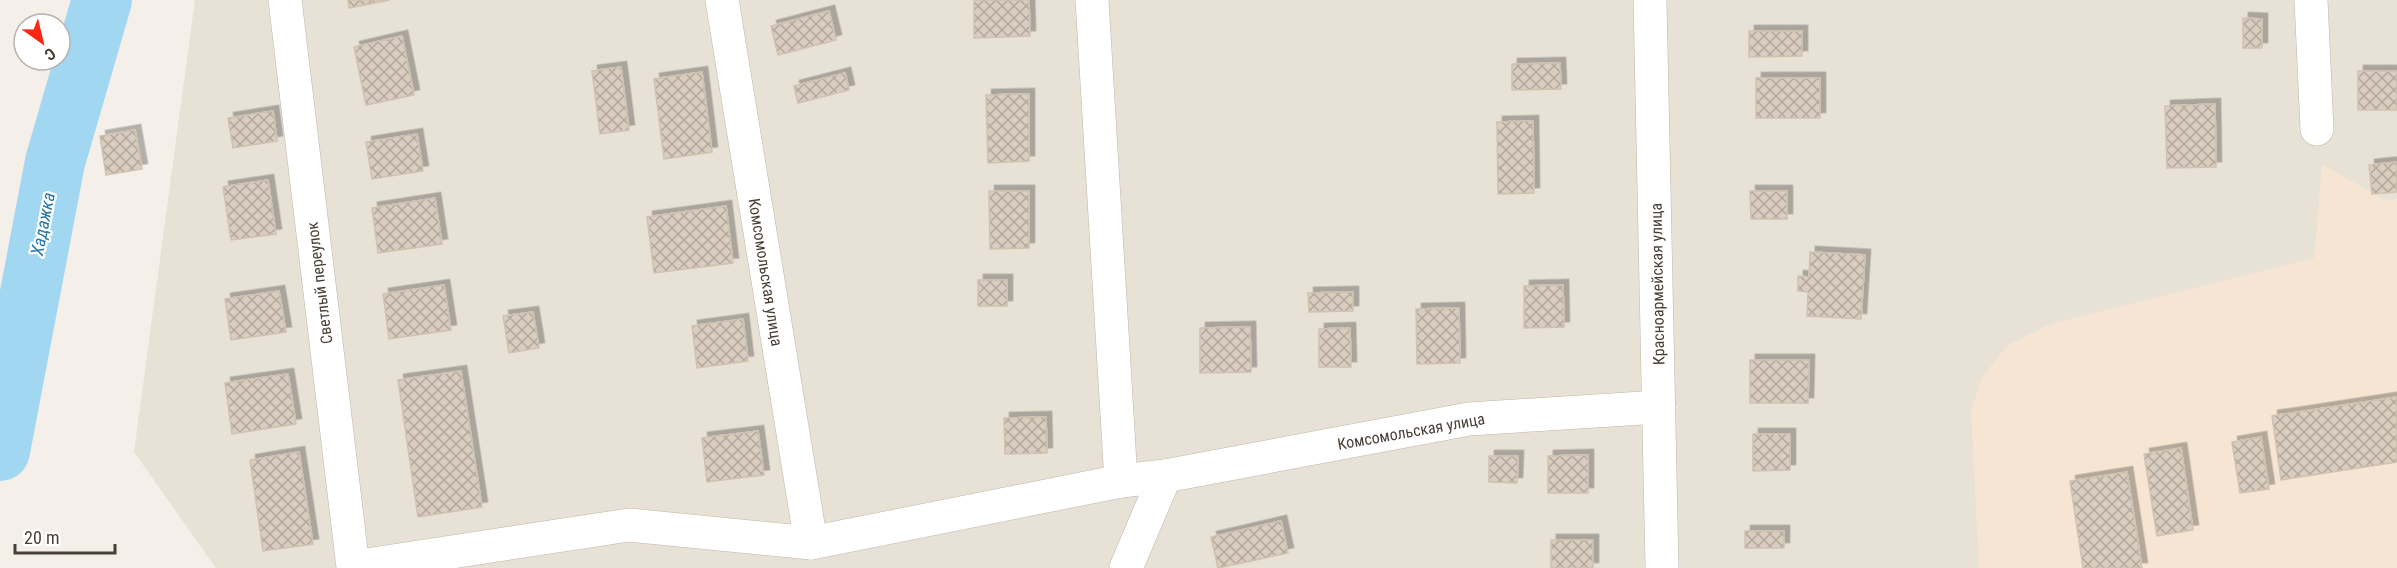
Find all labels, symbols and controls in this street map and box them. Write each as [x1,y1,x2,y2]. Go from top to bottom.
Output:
north arrow [12,12,72,72]
text: С [41,44,59,64]
water label: Хадажка [26,190,59,258]
street label: Комсомольская улица [744,197,787,347]
street label: Красноармейская улица [1647,203,1668,365]
street label: Светлый переулок [303,221,336,345]
street label: Комсомольская улица [1336,409,1486,454]
scale bar [15,517,116,555]
text: 20 m [24,527,59,548]

